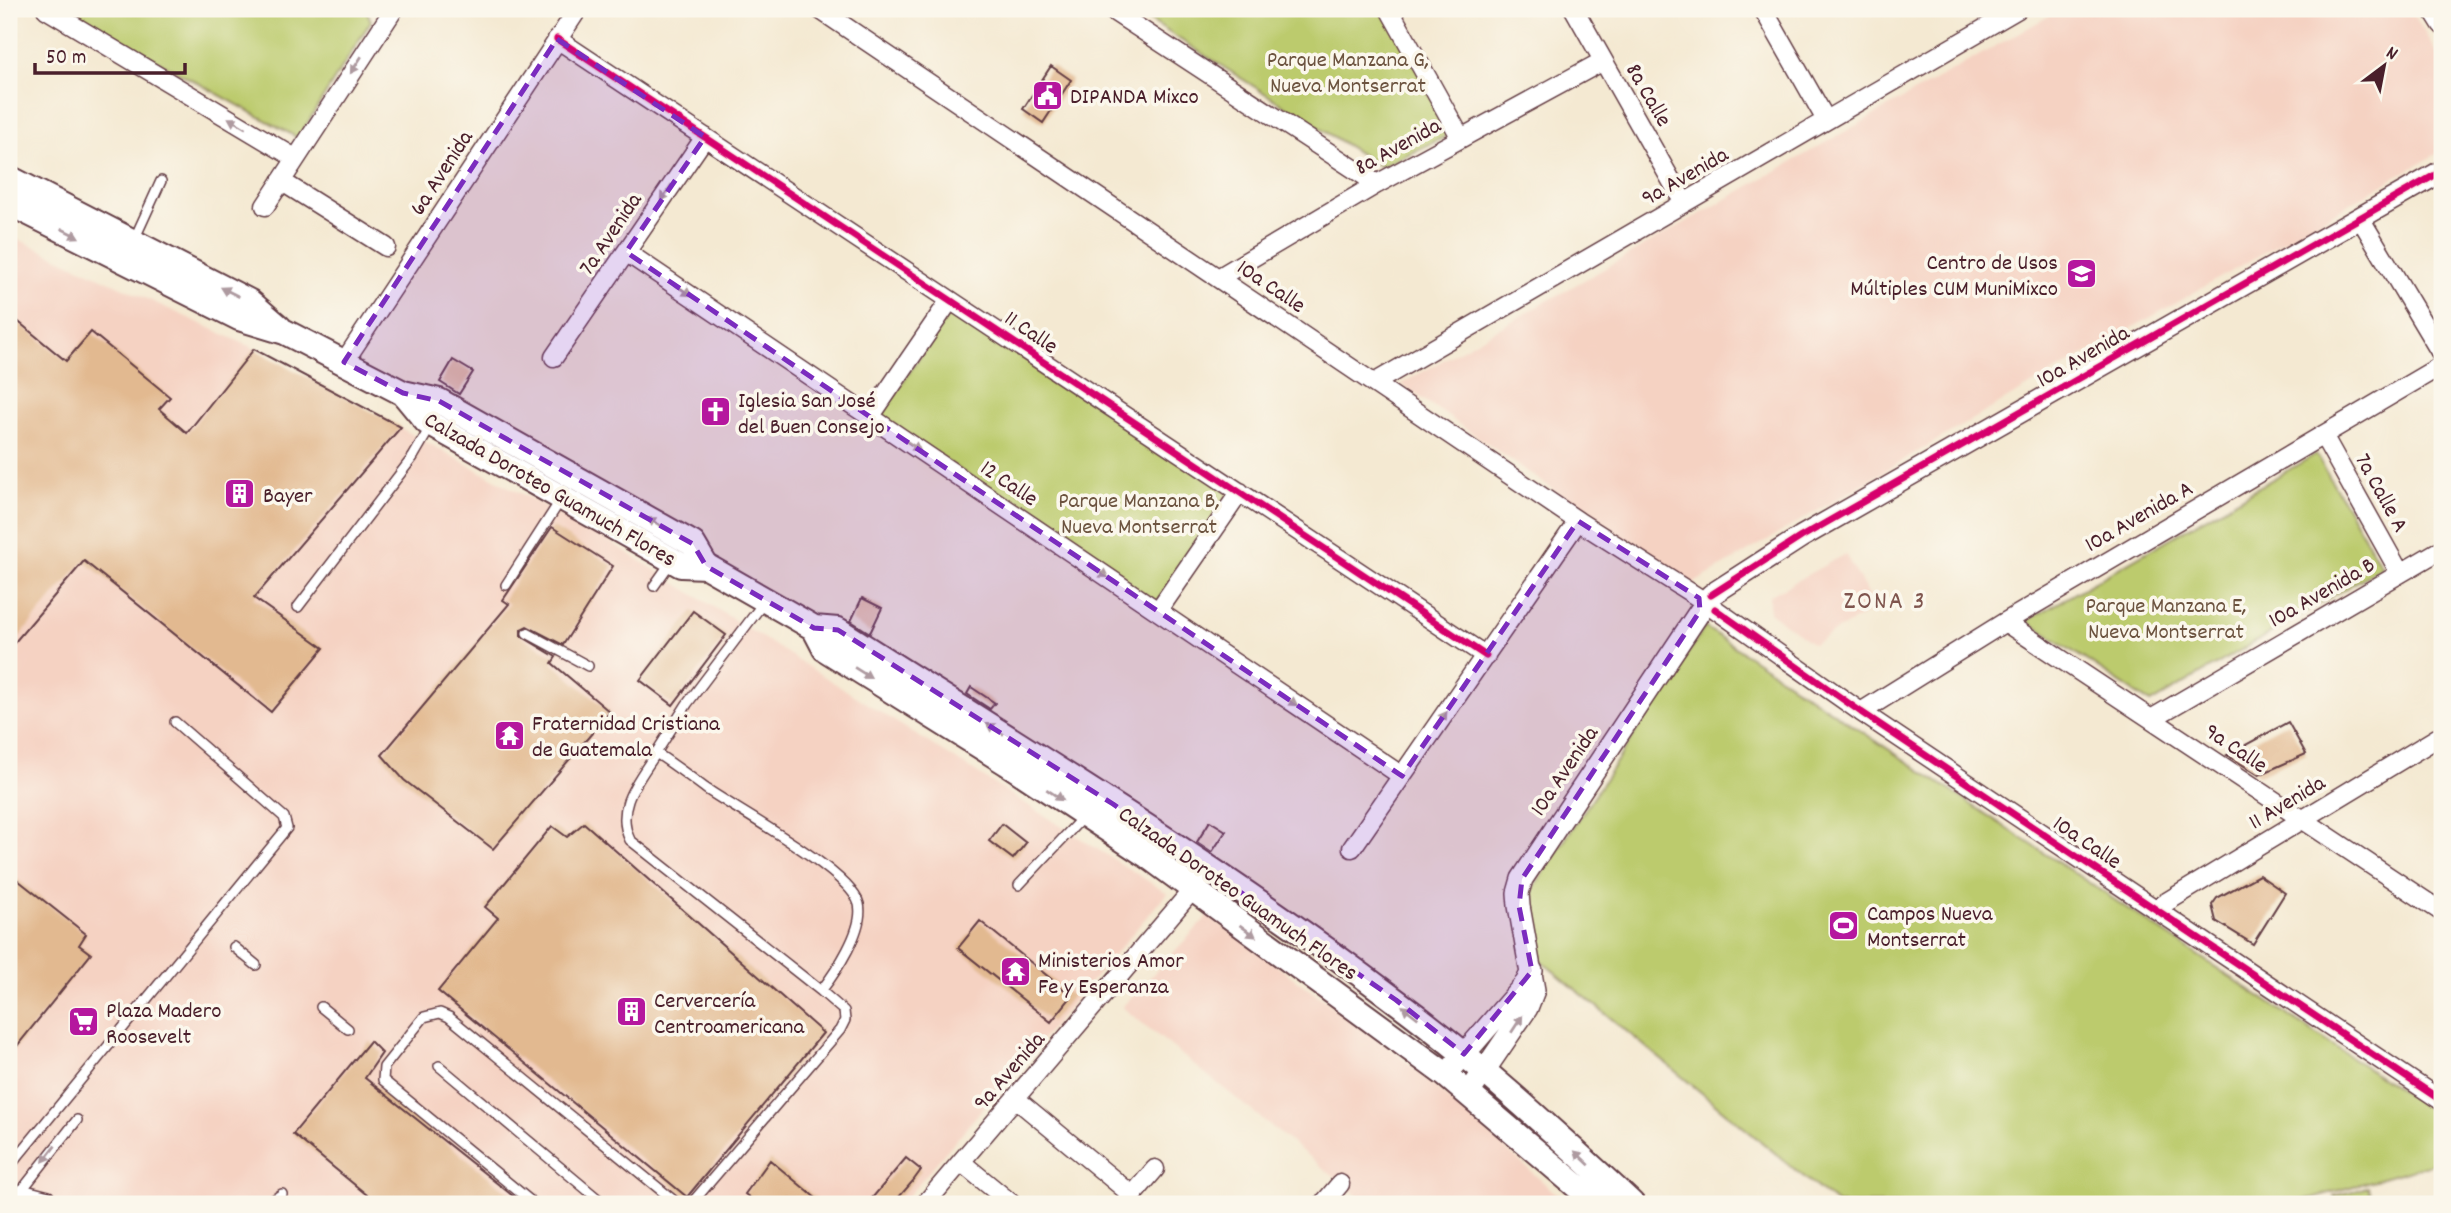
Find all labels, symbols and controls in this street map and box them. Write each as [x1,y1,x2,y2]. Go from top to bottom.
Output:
scale bar [35,32,186,76]
north arrow [2350,32,2420,102]
text: N [2380,41,2402,68]
text: 50 m [46,44,86,74]
park label: Parque Manzana G, Nueva Montserrat [1267,45,1429,104]
one-way arrow [349,56,362,75]
street label: 8a Calle [1616,58,1678,134]
public building icon: DIPANDA Mixco [1030,78,1064,112]
place label: DIPANDA Mixco [1070,82,1199,115]
street label: 8a Avenida [1350,110,1449,185]
one-way arrow [227,116,246,129]
street label: 6a Avenida [403,124,484,223]
street label: 9a Avenida [1636,139,1736,216]
one-way arrow [659,184,673,202]
street label: 7a Avenida [572,186,652,283]
one-way arrow [60,228,80,239]
place label: Centro de Usos Múltiples CUM MuniMixco [1850,248,2058,307]
street label: 10a Calle [1229,253,1311,323]
school or university icon: Centro de Usos Múltiples CUM MuniMixco [2064,257,2098,291]
one-way arrow [673,283,692,296]
one-way arrow [220,286,240,298]
street label: 11 Calle [997,304,1064,364]
street label: 10a Avenida [2031,318,2137,398]
place label: Iglesia San José del Buen Consejo [738,386,885,445]
church icon: Iglesia San José del Buen Consejo [698,395,732,429]
street label: Calzada Doroteo Guamuch Flores [417,405,681,577]
one-way arrow [903,438,921,452]
street label: 7a Calle A [2345,448,2415,539]
street label: 12 Calle [972,453,1044,516]
street label: 10a Avenida A [2079,474,2200,562]
building icon: Bayer [223,477,257,511]
place label: Bayer [263,481,313,514]
park label: Parque Manzana B, Nueva Montserrat [1058,486,1220,545]
one-way arrow [646,516,665,529]
street label: 10a Avenida B [2263,550,2382,638]
one-way arrow [1091,565,1109,579]
district label: ZONA 3 [1844,584,1926,621]
park label: Parque Manzana E, Nueva Montserrat [2085,591,2247,650]
one-way arrow [853,666,872,679]
one-way arrow [1280,693,1298,707]
place label: Fraternidad Cristiana de Guatemala [532,709,721,768]
one-way arrow [1434,711,1448,729]
street label: 9a Calle [2197,717,2273,783]
temple icon: Fraternidad Cristiana de Guatemala [492,718,526,752]
street label: 10a Avenida [1524,719,1609,824]
one-way arrow [985,722,1005,735]
street label: 11 Avenida [2243,768,2333,840]
one-way arrow [1045,788,1065,801]
street label: Calzada Doroteo Guamuch Flores [1110,799,1364,991]
street label: 10a Calle [2045,809,2127,879]
place label: Campos Nueva Montserrat [1867,899,1994,958]
sports icon: Campos Nueva Montserrat [1827,908,1861,942]
one-way arrow [1239,924,1257,938]
place label: Ministerios Amor Fe y Esperanza [1038,946,1184,1005]
temple icon: Ministerios Amor Fe y Esperanza [998,955,1032,989]
place label: Cervercería Centroamericana [654,986,805,1045]
building icon: Cervercería Centroamericana [614,995,648,1029]
place label: Plaza Madero Roosevelt [106,996,221,1055]
one-way arrow [1402,1004,1420,1019]
supermarket icon: Plaza Madero Roosevelt [66,1005,100,1039]
one-way arrow [1510,1014,1523,1033]
street label: 9a Avenida [967,1025,1055,1119]
one-way arrow [42,1145,57,1163]
one-way arrow [1573,1150,1591,1166]

